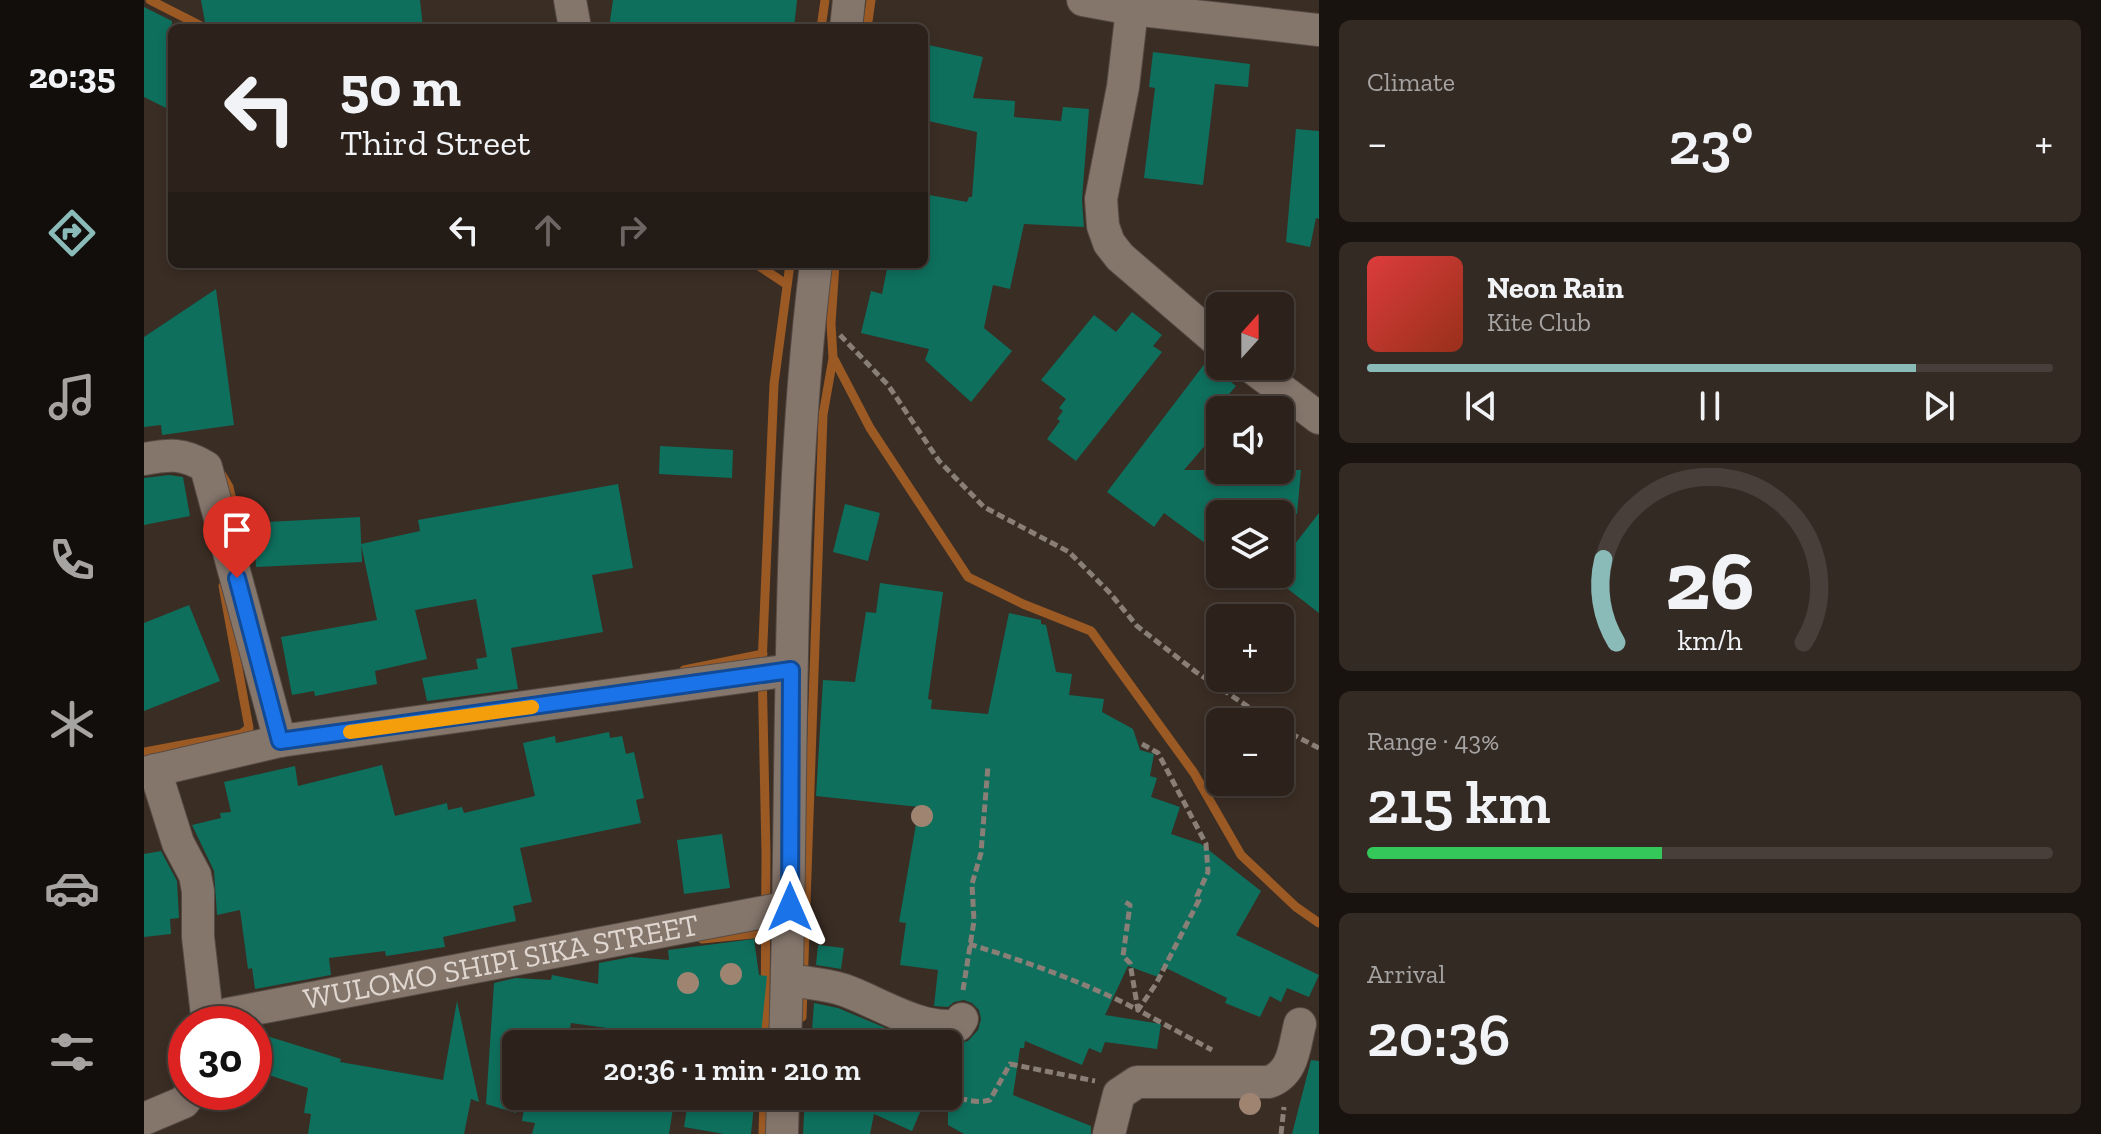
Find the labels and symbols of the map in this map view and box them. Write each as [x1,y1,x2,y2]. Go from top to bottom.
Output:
north arrow [1206,292,1294,380]
pin [203,496,271,578]
position arrow [748,865,832,949]
street label: WULOMO SHIPI SIKA STREET [301,907,702,1017]
speed limit sign: 30 [168,1006,272,1110]

